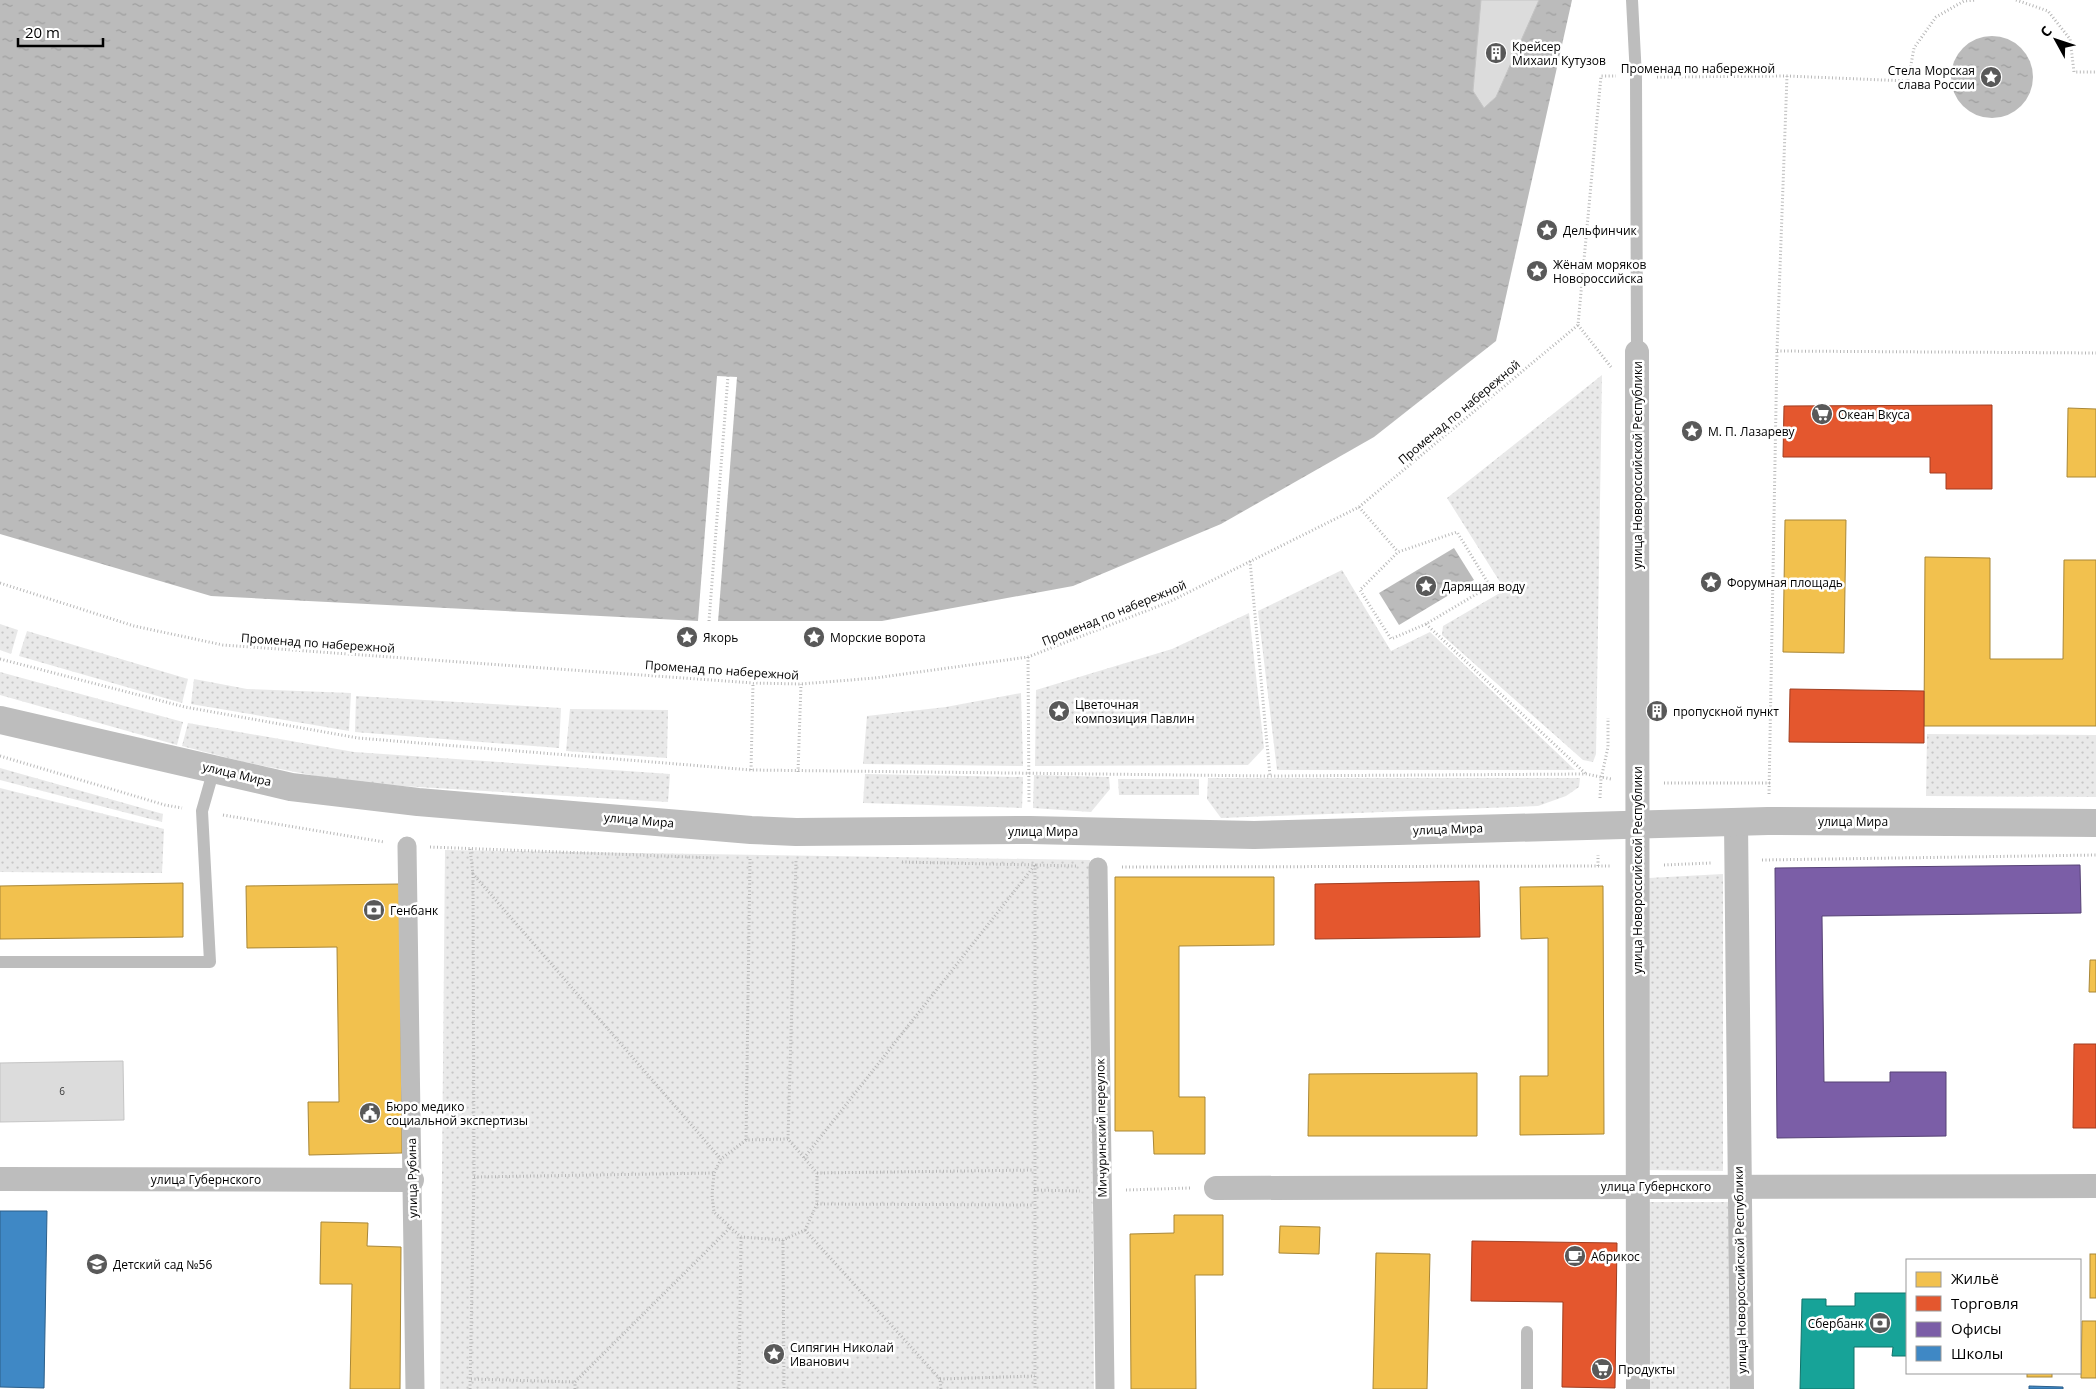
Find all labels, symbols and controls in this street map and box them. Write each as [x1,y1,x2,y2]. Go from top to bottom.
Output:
scale bar [18,15,102,47]
north arrow [2031,15,2081,65]
text: 20 m [25,22,60,42]
text: С [2036,22,2056,41]
place label: Крейсер Михаил Кутузов [1512,38,1606,69]
building icon: Крейсер Михаил Кутузов [1484,41,1508,65]
street label: Променад по набережной [1621,60,1775,77]
place label: Стела Морская слава России [1888,62,1975,93]
place icon: Стела Морская слава России [1979,65,2003,89]
place icon: Дельфинчик [1535,218,1559,242]
place label: Дельфинчик [1563,222,1638,239]
place label: Жёнам моряков Новороссийска [1553,256,1646,287]
place icon: Жёнам моряков Новороссийска [1525,259,1549,283]
street label: Променад по набережной [1394,356,1524,468]
street label: улица Новороссийской Республики [1629,361,1646,569]
supermarket icon: Океан Вкуса [1810,402,1834,426]
place label: Океан Вкуса [1838,406,1910,423]
place icon: М. П. Лазареву [1680,419,1704,443]
place label: М. П. Лазареву [1708,423,1796,440]
place icon: Форумная площадь [1699,570,1723,594]
place icon: Дарящая воду [1414,574,1438,598]
place label: Форумная площадь [1727,574,1843,591]
street label: Променад по набережной [1039,576,1189,650]
place label: Дарящая воду [1442,578,1526,595]
place icon: Якорь [675,625,699,649]
place icon: Морские ворота [802,625,826,649]
street label: Променад по набережной [240,629,396,657]
place label: Якорь [703,629,738,646]
place label: Морские ворота [830,629,926,646]
street label: Променад по набережной [644,656,800,684]
place label: Цветочная композиция Павлин [1075,696,1195,727]
place icon: Цветочная композиция Павлин [1047,699,1071,723]
building icon: пропускной пункт [1645,699,1669,723]
place label: пропускной пункт [1673,703,1779,720]
street label: улица Мира [201,758,273,790]
street label: улица Новороссийской Республики [1629,766,1646,974]
street label: улица Мира [603,808,675,832]
street label: улица Мира [1818,813,1888,830]
street label: улица Мира [1413,819,1483,839]
street label: улица Мира [1008,823,1078,840]
bank icon: Генбанк [362,898,386,922]
place label: Генбанк [390,902,439,919]
street label: Мичуринский переулок [1091,1057,1111,1198]
house number: 6 [59,1084,65,1098]
place label: Бюро медико социальной экспертизы [386,1098,528,1129]
public building icon: Бюро медико социальной экспертизы [358,1101,382,1125]
street label: улица Рубина [403,1138,421,1218]
street label: улица Новороссийской Республики [1730,1166,1750,1374]
street label: улица Губернского [151,1171,261,1188]
street label: улица Губернского [1601,1178,1711,1195]
cafe icon: Абрикос [1563,1244,1587,1268]
place label: Абрикос [1591,1248,1640,1265]
school or university icon: Детский сад №56 [85,1252,109,1276]
place label: Детский сад №56 [113,1256,212,1273]
legend [1906,1259,2081,1374]
text: Жильё [1951,1268,1999,1288]
text: Торговля [1951,1293,2018,1313]
bank icon: Сбербанк [1868,1311,1892,1335]
place label: Сбербанк [1808,1315,1865,1332]
text: Офисы [1951,1318,2002,1338]
place label: Сипягин Николай Иванович [790,1339,894,1370]
place icon: Сипягин Николай Иванович [762,1342,786,1366]
text: Школы [1951,1343,2003,1363]
supermarket icon: Продукты [1590,1357,1614,1381]
place label: Продукты [1618,1361,1675,1378]

